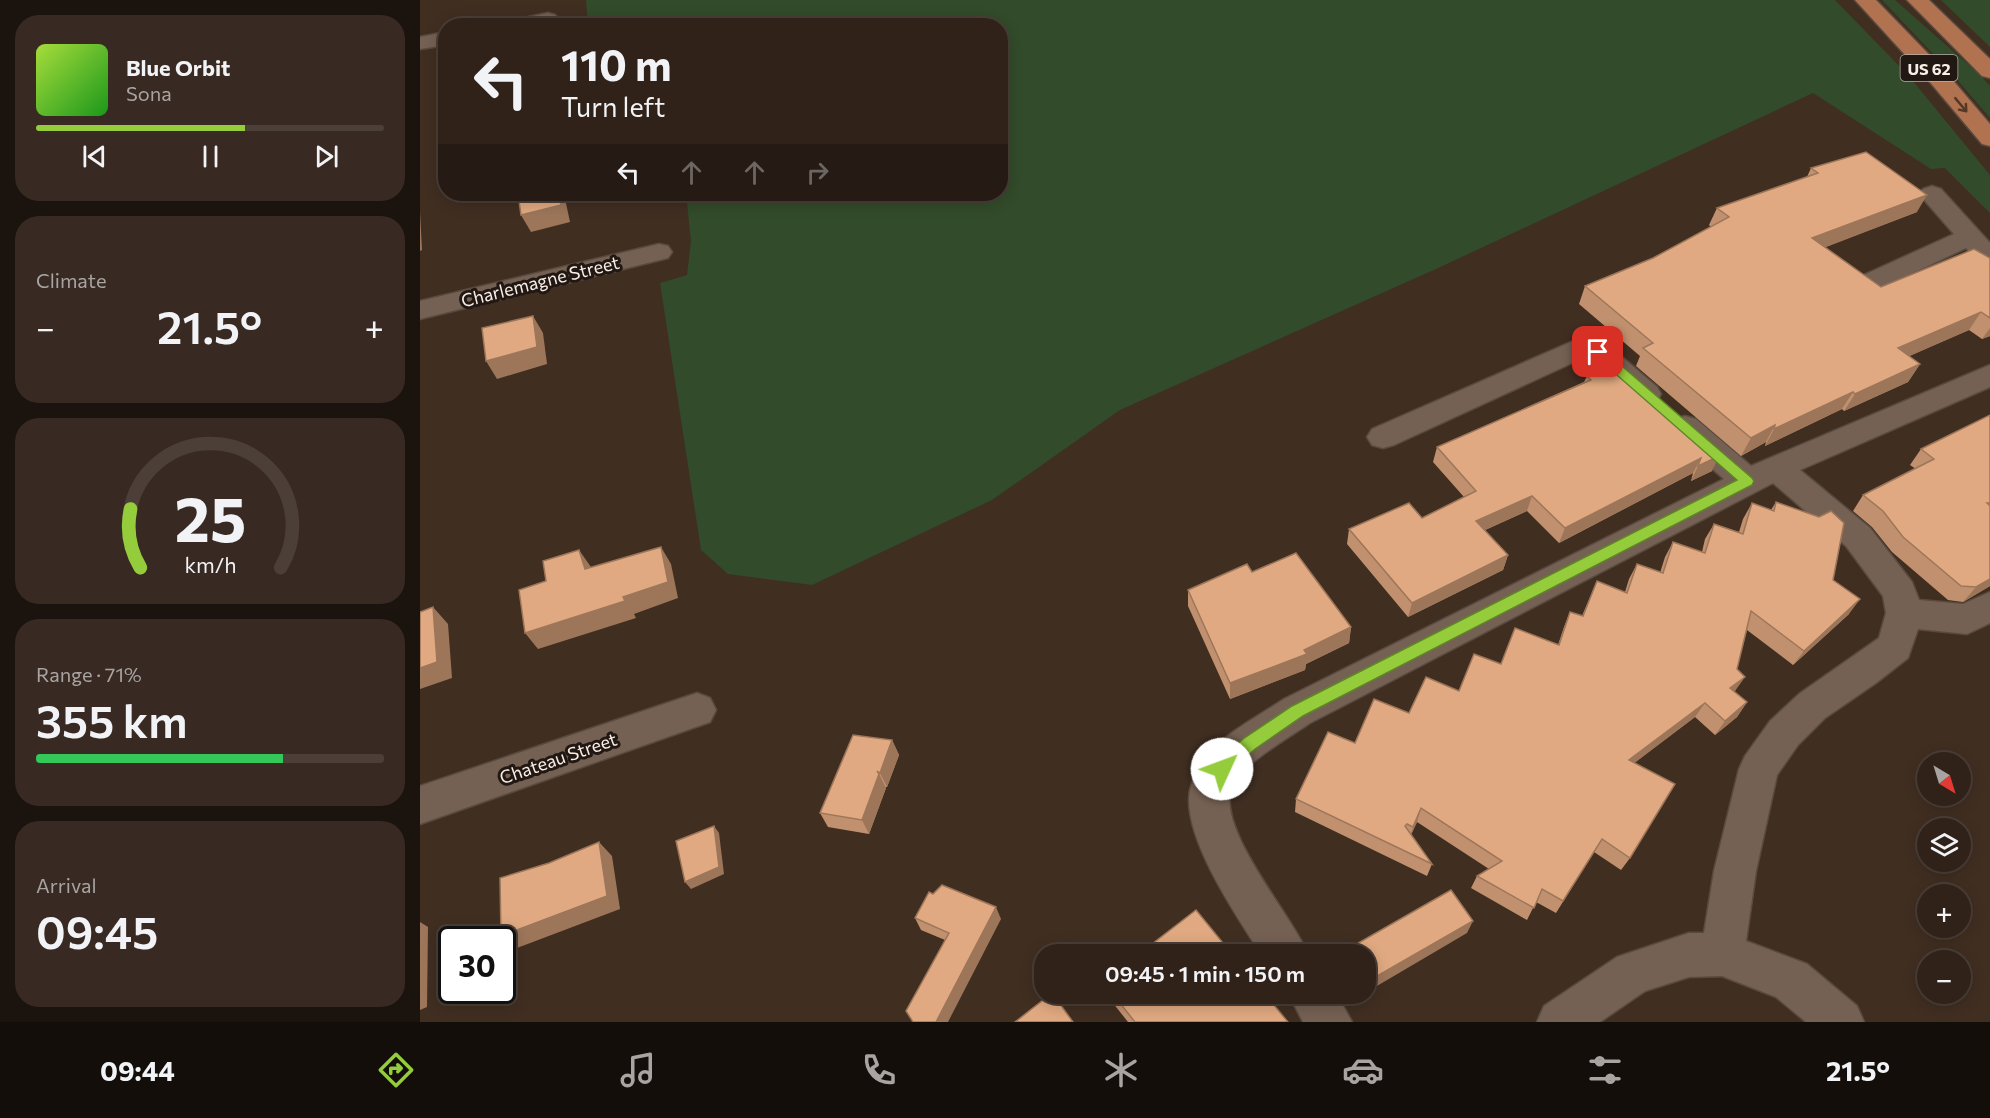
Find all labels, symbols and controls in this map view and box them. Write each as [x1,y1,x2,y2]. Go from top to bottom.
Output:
text: 110 m [561,38,672,90]
icon: left [462,42,540,120]
text: Blue Orbit [126,54,230,81]
road number: US 62 [1900,55,1958,81]
text: Sona [126,81,172,105]
text: Turn left [561,90,665,123]
one-way arrow [1955,97,1968,113]
icon: previous [78,140,111,173]
icon: pause [194,140,227,173]
icon: next [310,140,343,173]
icon: left [612,156,645,189]
icon: ahead [675,156,708,189]
icon: ahead [738,156,771,189]
icon: right [801,156,834,189]
street label: Charlemagne Street [459,251,621,311]
text: Climate [36,268,106,292]
text: 21.5° [157,298,262,353]
text: − [36,306,55,347]
text: + [365,306,384,347]
pin [1572,326,1623,377]
icon: arrive [1581,335,1614,368]
text: 25 [174,479,246,555]
text: km/h [184,551,236,577]
text: Range · 71% [36,662,142,686]
text: 355 km [36,692,187,747]
street label: Chateau Street [496,728,620,788]
position arrow [1190,737,1254,801]
north arrow [1917,752,1971,806]
map controls [1917,752,1971,1004]
button: layers [1917,818,1971,872]
text: Arrival [36,873,97,897]
button: + [1917,884,1971,938]
text: 09:45 [36,903,158,958]
speed limit sign: 30 [438,926,516,1004]
button: − [1917,950,1971,1004]
text: 09:45 · 1 min · 150 m [1105,960,1305,987]
icon: directions [375,1049,417,1091]
icon: music [617,1049,659,1091]
icon: phone [858,1049,900,1091]
icon: climate [1100,1049,1142,1091]
icon: car [1342,1049,1384,1091]
icon: filters [1584,1049,1626,1091]
text: 09:44 [100,1054,175,1087]
text: 21.5° [1826,1054,1890,1087]

